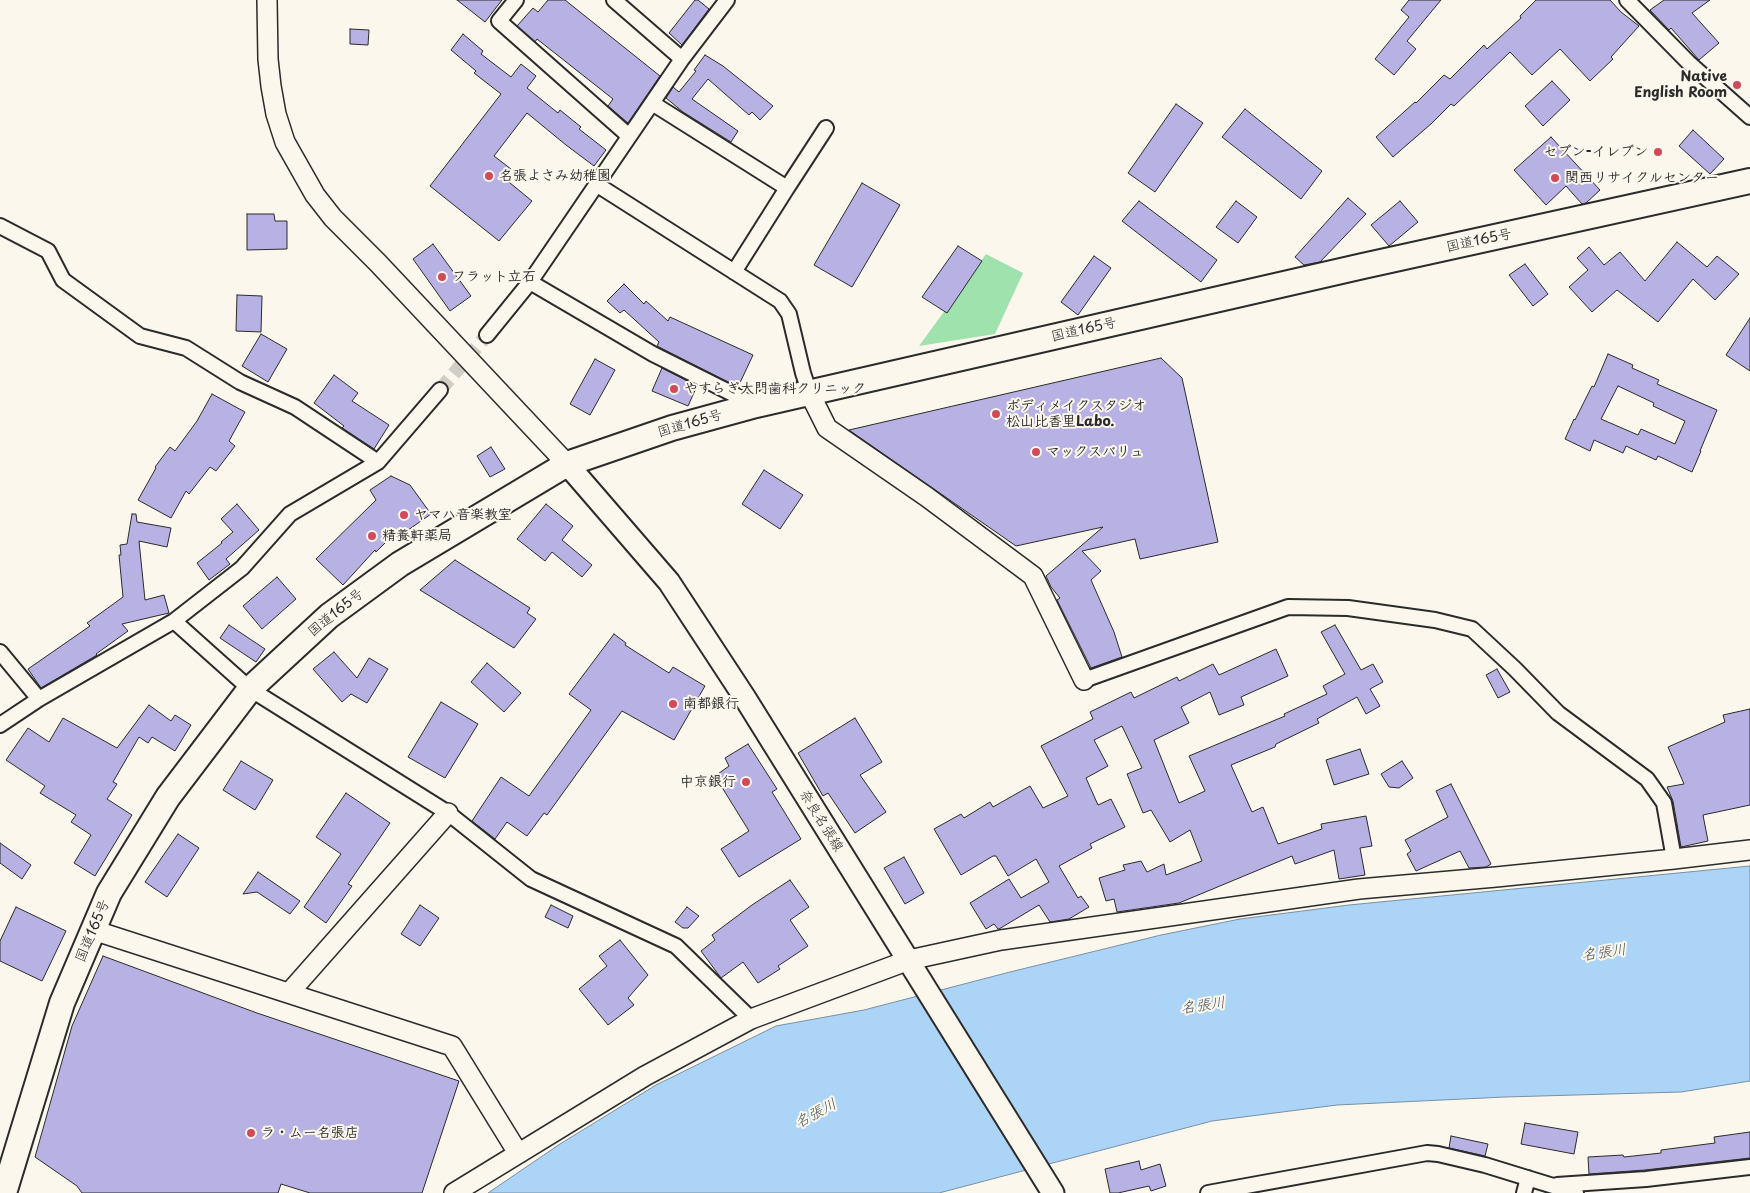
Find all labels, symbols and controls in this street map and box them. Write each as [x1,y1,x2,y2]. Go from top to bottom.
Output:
place label: Native English Room [1634,69,1727,102]
marker: Native English Room [1731,79,1743,91]
place label: セブン-イレブン [1544,144,1648,160]
marker: セブン-イレブン [1652,146,1664,158]
place label: 名張よさみ幼稚園 [499,168,611,184]
marker: 名張よさみ幼稚園 [483,170,495,182]
place label: 関西リサイクルセンター [1565,170,1719,186]
marker: 関西リサイクルセンター [1549,172,1561,184]
street label: 国道165号 [1445,226,1513,256]
place label: フラット立石 [452,269,536,285]
marker: フラット立石 [436,271,448,283]
street label: 国道165号 [1050,314,1118,346]
place label: やすらぎ大門歯科クリニック [684,381,866,397]
marker: やすらぎ大門歯科クリニック [668,383,680,395]
place label: ボディメイクスタジオ 松山比香里Labo. [1006,398,1146,431]
street label: 国道165号 [656,407,724,441]
marker: ボディメイクスタジオ 松山比香里Labo. [990,408,1002,420]
place label: マックスバリュ [1046,444,1144,460]
marker: マックスバリュ [1030,446,1042,458]
place label: ヤマハ音楽教室 [414,507,512,523]
marker: ヤマハ音楽教室 [398,509,410,521]
place label: 精養軒薬局 [382,528,452,544]
marker: 精養軒薬局 [366,530,378,542]
street label: 国道165号 [305,585,367,641]
place label: 南都銀行 [683,696,739,712]
marker: 南都銀行 [667,698,679,710]
place label: 中京銀行 [680,774,736,790]
marker: 中京銀行 [740,776,752,788]
street label: 奈良名張線 [795,787,847,855]
street label: 国道165号 [72,897,114,965]
water label: 名張川 [1580,941,1628,965]
water label: 名張川 [1179,994,1227,1018]
water label: 名張川 [792,1095,840,1133]
place label: ラ・ムー名張店 [261,1125,359,1141]
marker: ラ・ムー名張店 [245,1127,257,1139]

